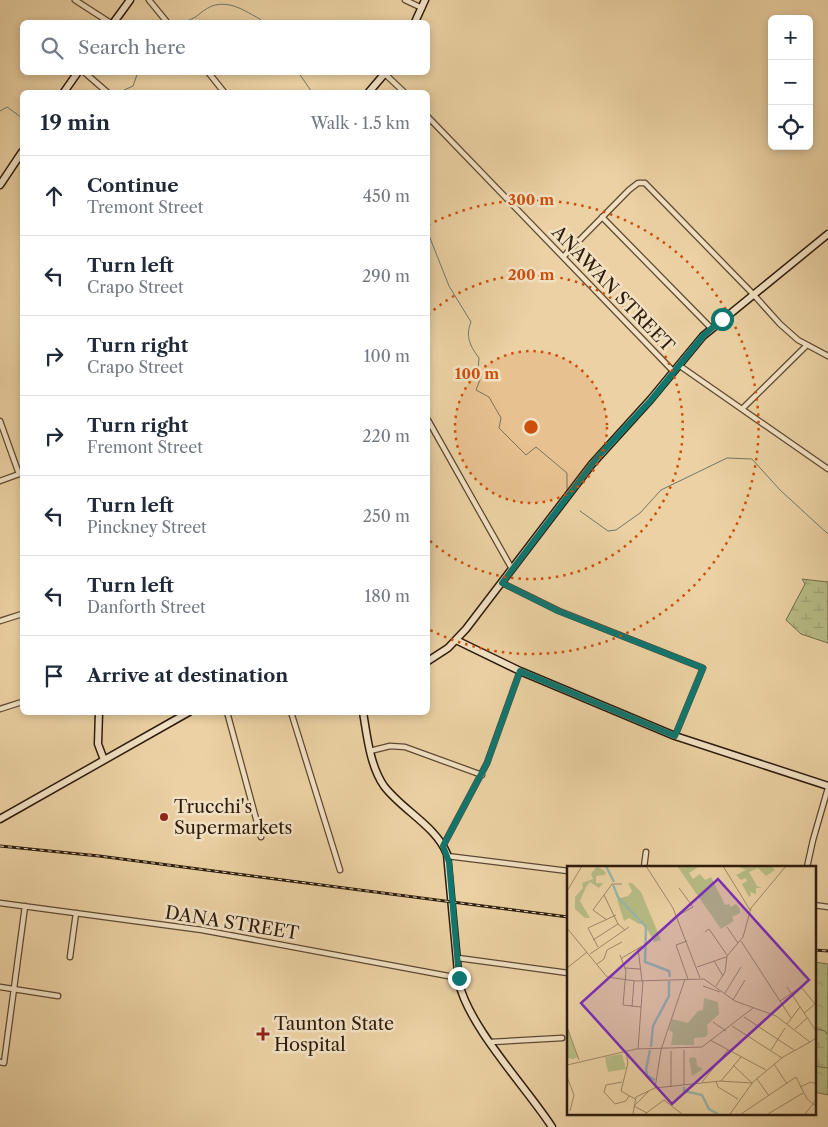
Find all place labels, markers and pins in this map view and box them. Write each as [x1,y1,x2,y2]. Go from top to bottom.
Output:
centre of rings [522,418,540,436]
place label: Trucchi's Supermarkets [174,796,292,839]
marker: Trucchi's Supermarkets [158,811,170,823]
place label: Taunton State Hospital [274,1013,394,1056]
marker: Taunton State Hospital [256,1027,270,1041]

